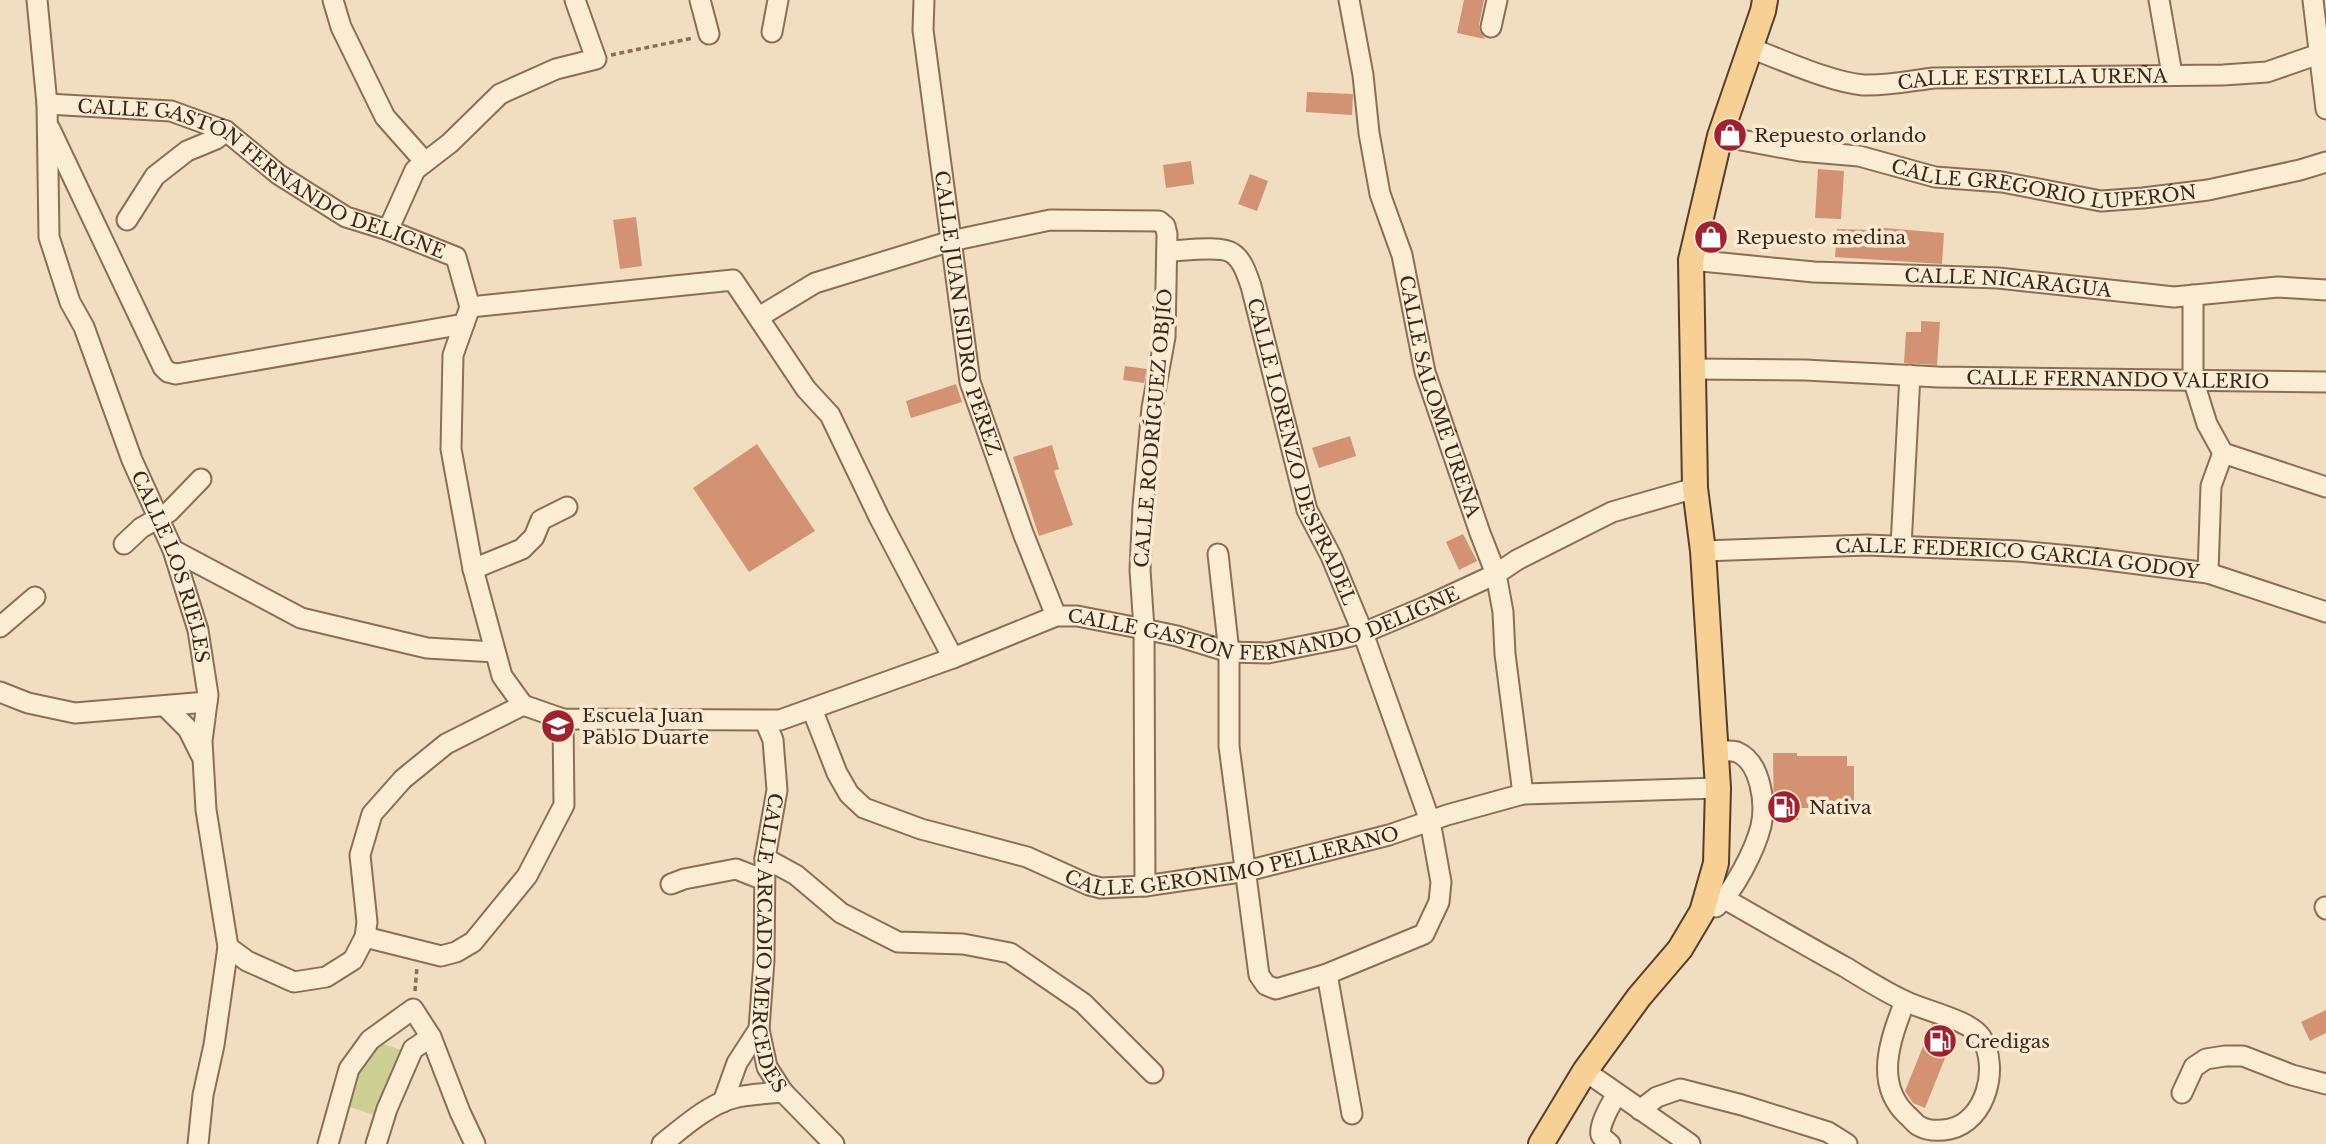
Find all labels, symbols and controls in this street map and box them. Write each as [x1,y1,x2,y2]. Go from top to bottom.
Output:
street label: CALLE ESTRELLA UREÑA [1896,64,2168,95]
street label: CALLE GASTÓN FERNANDO DELIGNE [77,95,449,264]
shop icon: Repuesto orlando [1711,116,1749,154]
place label: Repuesto orlando [1754,124,1926,147]
street label: CALLE GREGORIO LUPERÓN [1889,154,2198,213]
street label: CALLE JUAN ISIDRO PÉREZ [930,169,1006,459]
shop icon: Repuesto medina [1692,218,1730,256]
place label: Repuesto medina [1736,226,1907,249]
street label: CALLE NICARAGUA [1904,264,2113,302]
street label: CALLE SALOMÉ UREÑA [1394,273,1485,521]
street label: CALLE RODRÍGUEZ OBJÍO [1130,287,1177,569]
street label: CALLE LORENZO DESPRADEL [1242,296,1361,608]
street label: CALLE FERNANDO VALERIO [1966,366,2269,393]
street label: CALLE LOS RIELES [126,467,214,664]
street label: CALLE FEDERICO GARCÍA GODOY [1835,534,2201,584]
street label: CALLE GASTÓN FERNANDO DELIGNE [1068,582,1463,665]
place label: Escuela Juan Pablo Duarte [582,704,709,749]
school or university icon: Escuela Juan Pablo Duarte [539,707,577,745]
fuel station icon: Nativa [1765,788,1803,826]
street label: CALLE ARCADIO MERCEDES [746,791,791,1097]
place label: Nativa [1809,796,1872,819]
street label: CALLE GERÓNIMO PELLERANO [1061,821,1402,901]
fuel station icon: Credigas [1921,1022,1959,1060]
place label: Credigas [1965,1030,2050,1053]

